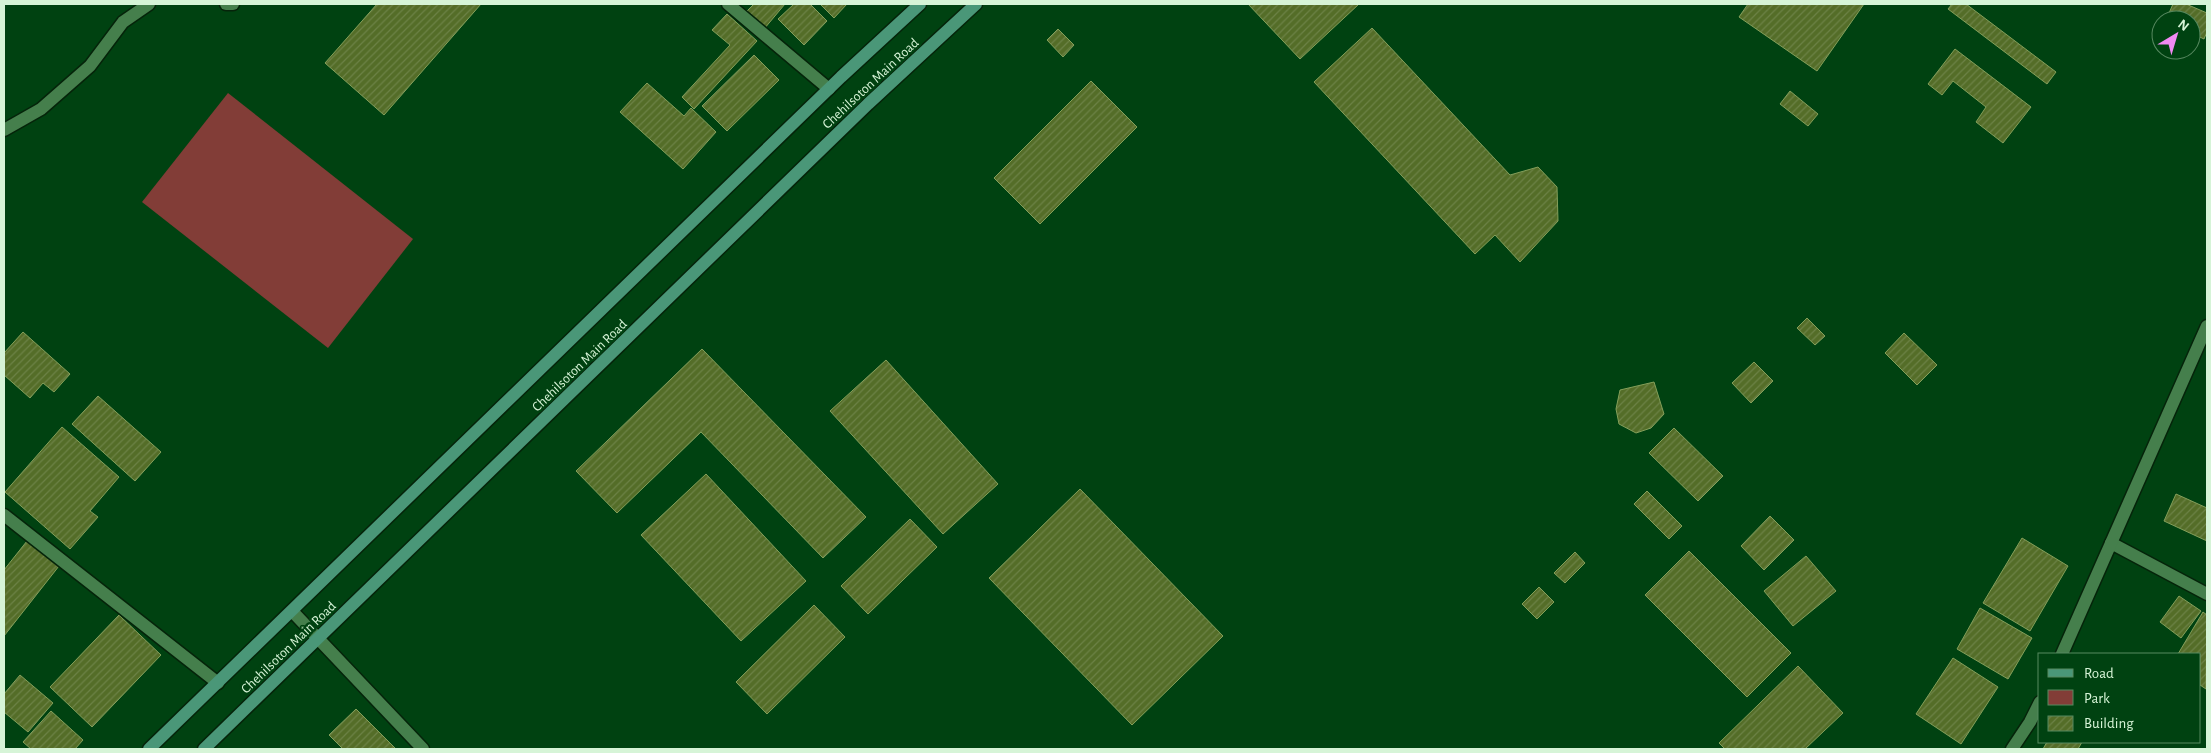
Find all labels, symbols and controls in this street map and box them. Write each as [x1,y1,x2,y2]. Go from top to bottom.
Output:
north arrow [2151,10,2201,60]
text: N [2175,17,2192,34]
street label: Chehilsoton Main Road [820,36,921,132]
street label: Chehilsoton Main Road [530,317,630,414]
street label: Chehilsoton Main Road [239,599,339,696]
legend [2038,653,2201,743]
text: Road [2084,666,2114,681]
text: Park [2084,691,2110,706]
text: Building [2084,716,2134,731]

